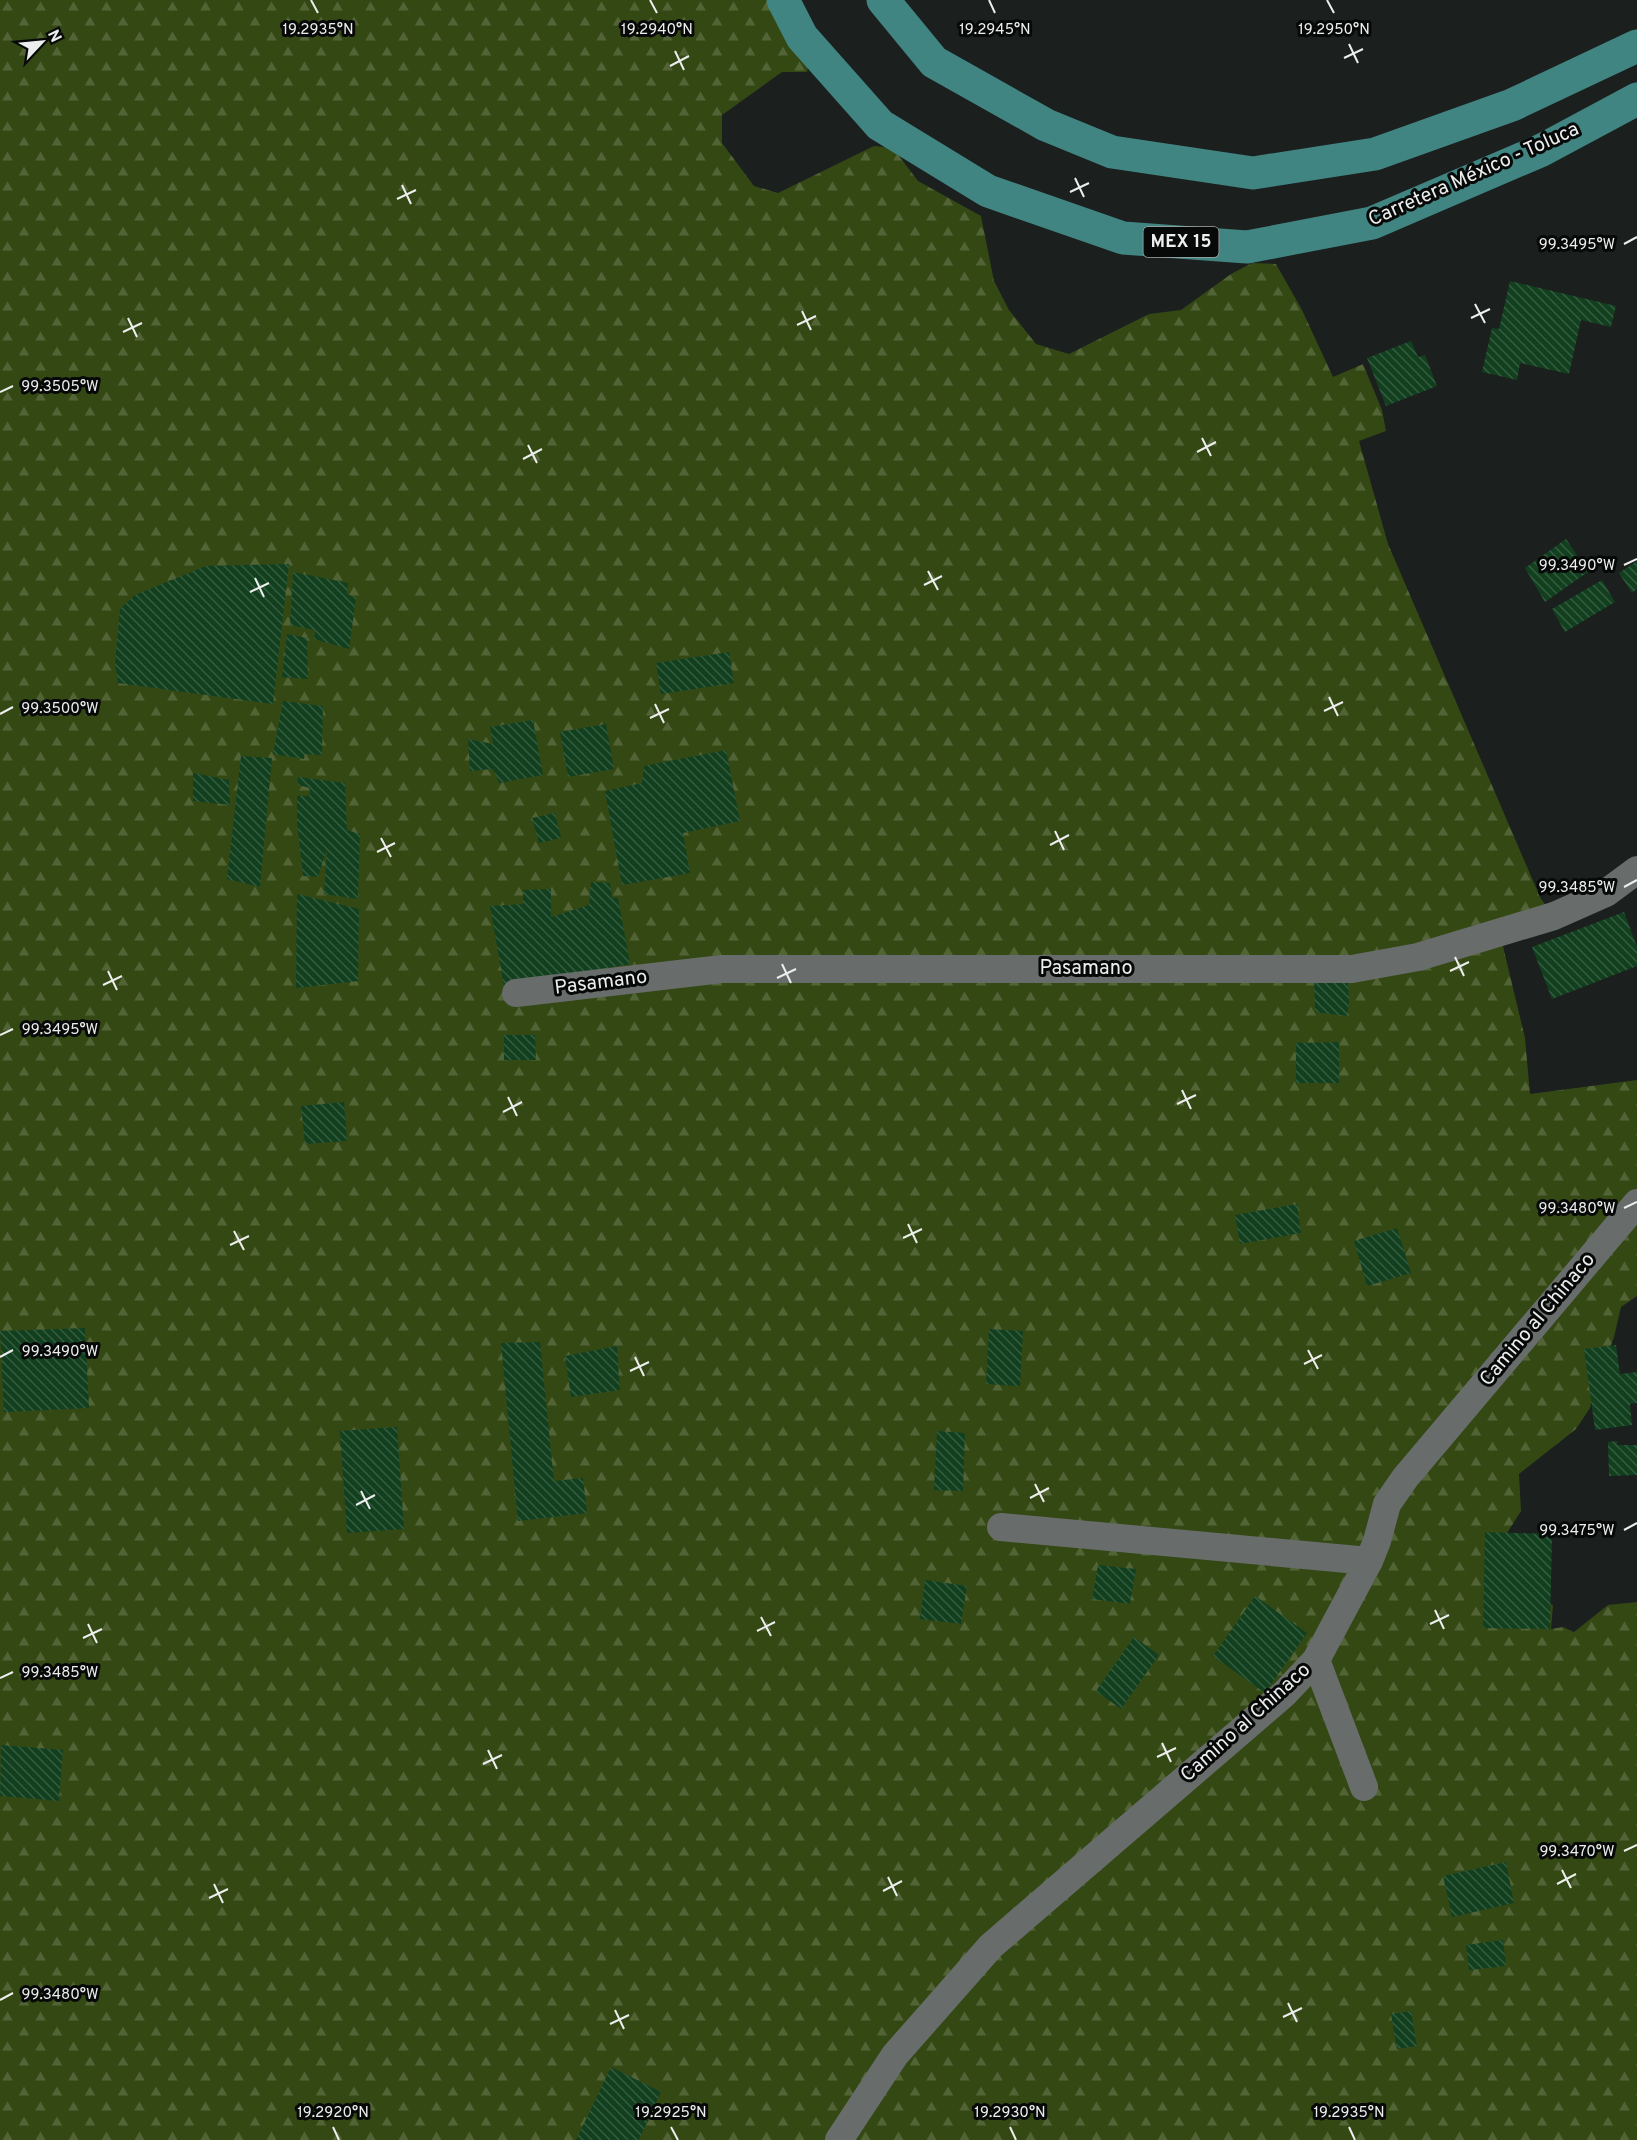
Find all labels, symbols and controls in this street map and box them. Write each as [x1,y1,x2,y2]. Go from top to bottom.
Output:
north arrow [12,12,72,72]
text: 19.2935°N [282,21,354,40]
text: 19.2940°N [621,21,693,40]
text: 19.2945°N [959,21,1031,40]
text: 19.2950°N [1298,21,1370,40]
text: N [42,27,65,46]
street label: Carretera México - Toluca [1365,117,1583,233]
road number: MEX 15 [1144,227,1218,257]
text: 99.3495°W [1539,236,1615,255]
text: 99.3505°W [21,378,99,397]
text: 99.3490°W [1539,557,1615,576]
text: 99.3500°W [21,700,99,719]
text: 99.3485°W [1539,879,1615,898]
street label: Pasamano [1039,956,1133,982]
street label: Pasamano [553,964,649,1002]
text: 99.3495°W [22,1021,98,1040]
text: 99.3480°W [1538,1200,1616,1219]
street label: Camino al Chinaco [1475,1248,1601,1392]
text: 99.3490°W [22,1343,98,1362]
text: 99.3475°W [1539,1522,1615,1541]
street label: Camino al Chinaco [1175,1658,1317,1788]
text: 99.3485°W [22,1664,98,1683]
text: 99.3470°W [1539,1843,1615,1862]
text: 99.3480°W [21,1986,99,2005]
text: 19.2920°N [297,2104,369,2123]
text: 19.2925°N [635,2104,707,2123]
text: 19.2930°N [974,2104,1046,2123]
text: 19.2935°N [1313,2104,1385,2123]

